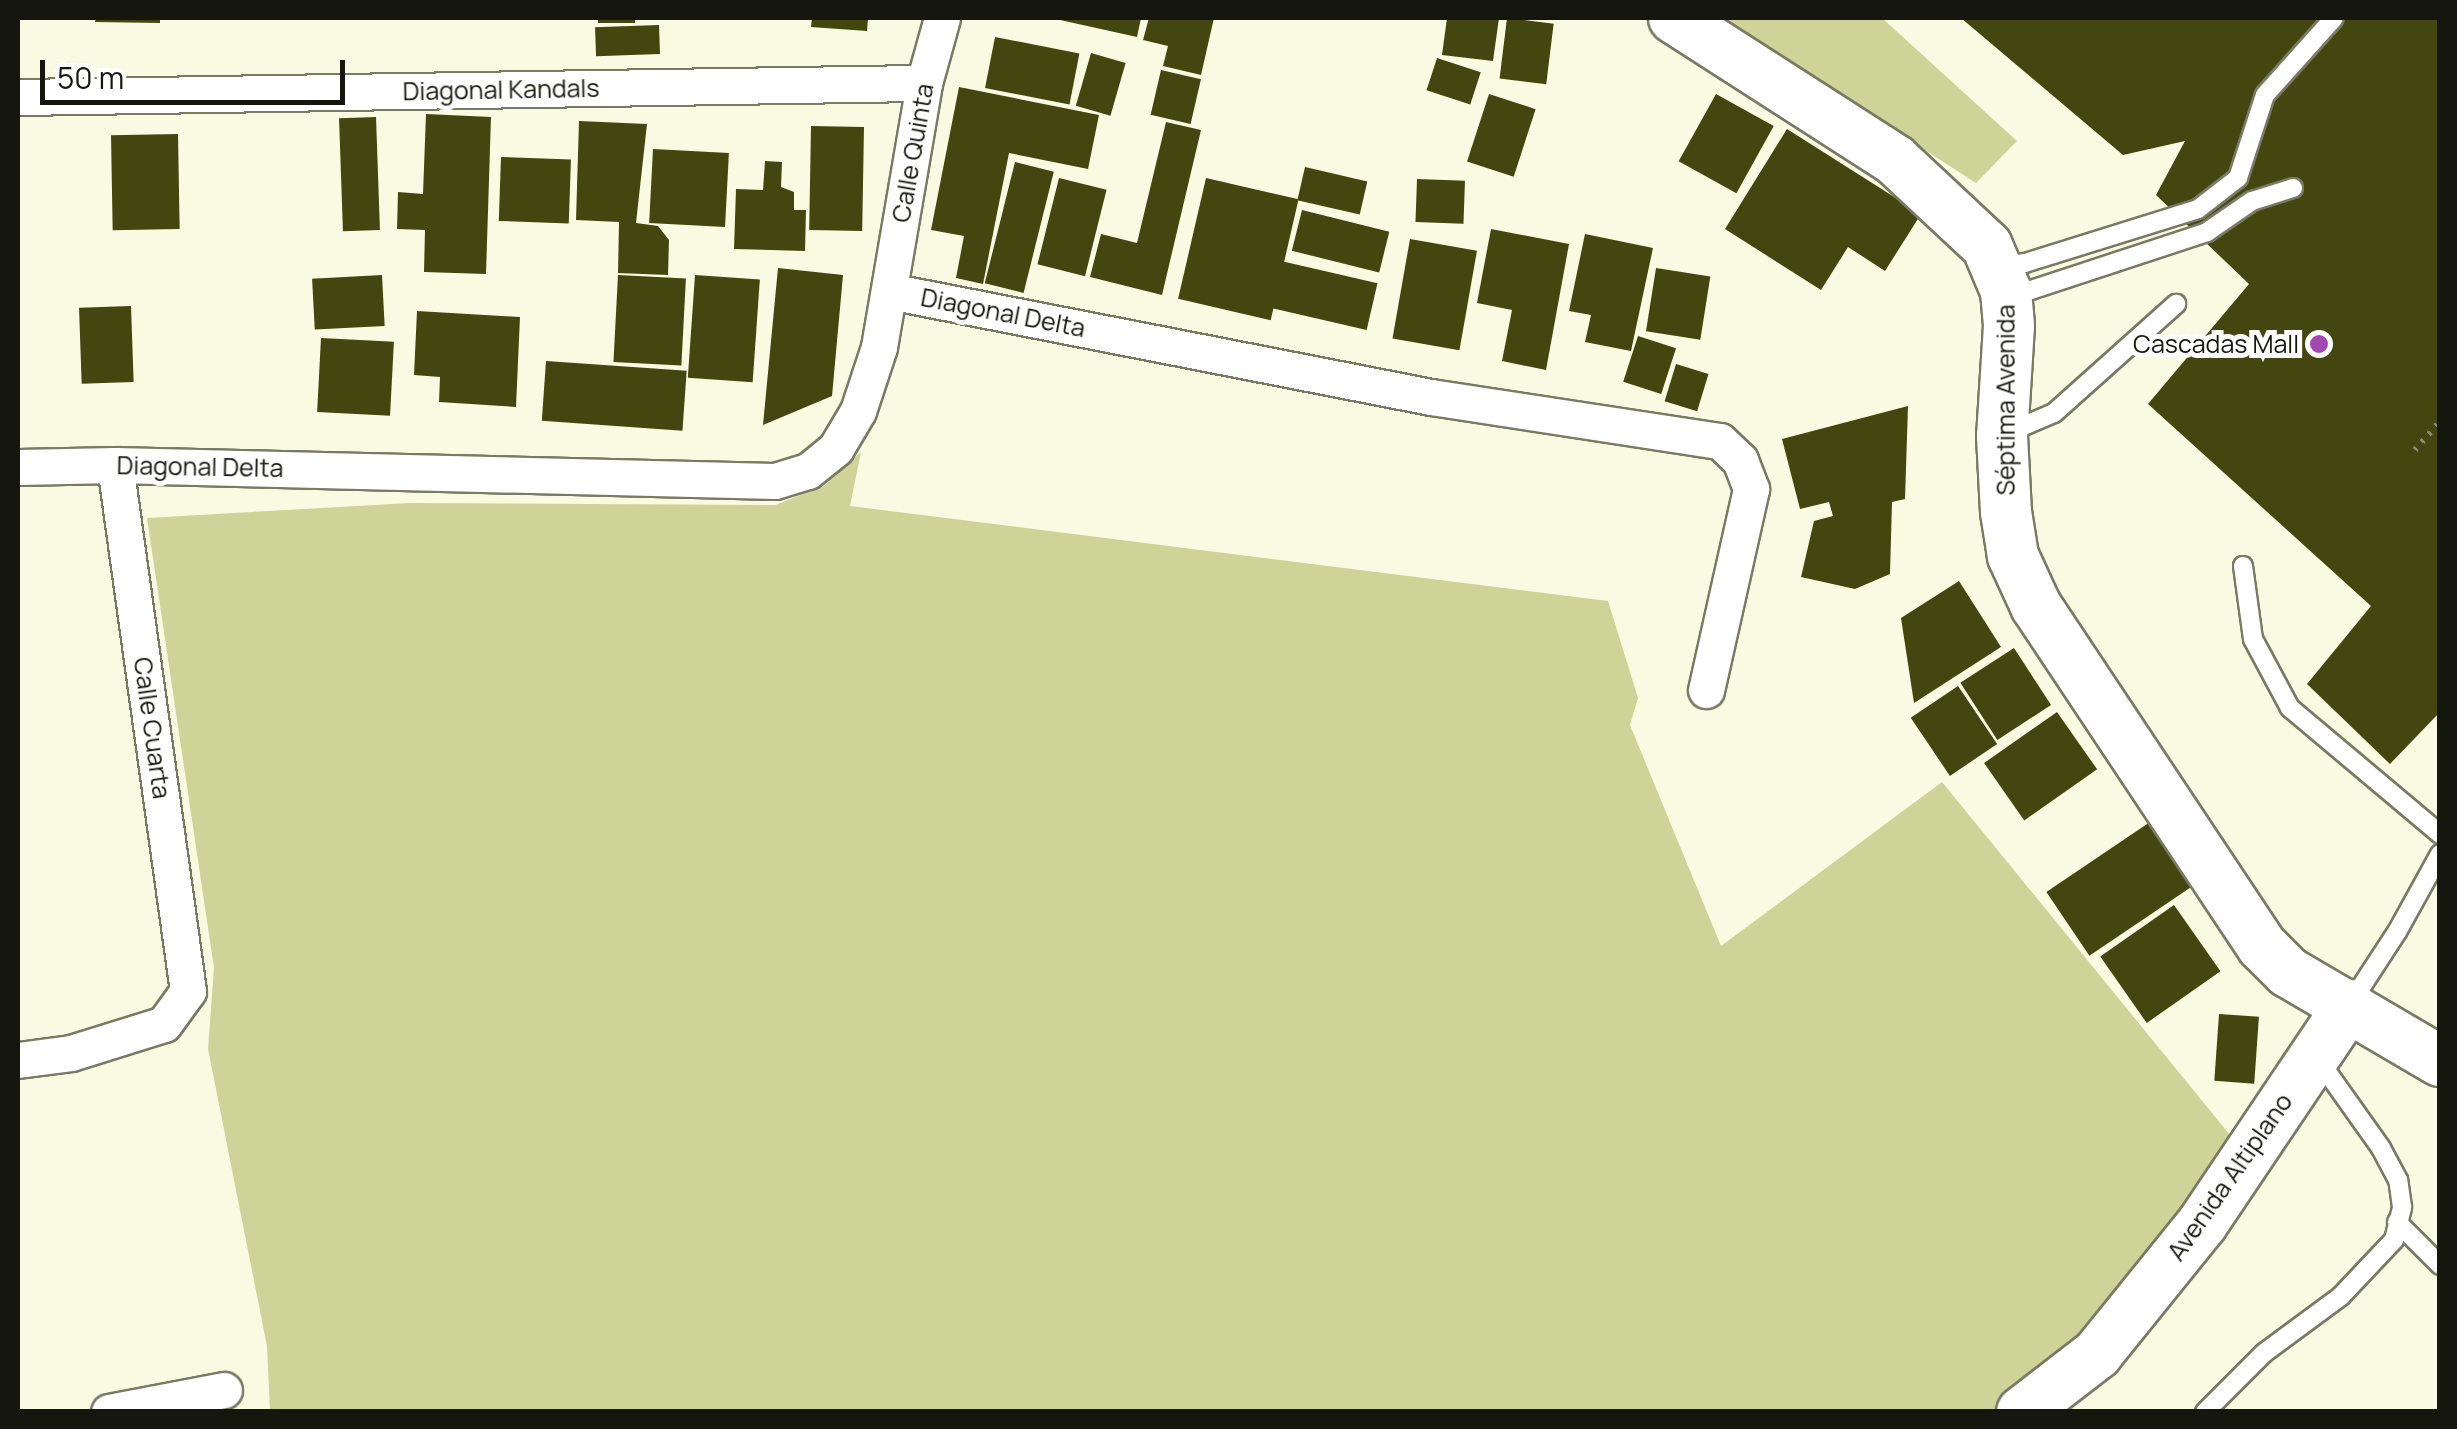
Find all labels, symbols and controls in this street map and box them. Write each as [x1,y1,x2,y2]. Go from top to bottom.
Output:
scale bar [45,40,350,102]
text: 50 m [57,57,124,98]
street label: Diagonal Kandals [402,73,600,107]
street label: Calle Quinta [886,81,940,225]
street label: Diagonal Delta [918,282,1088,344]
street label: Séptima Avenida [1991,304,2021,496]
place label: Cascadas Mall [2133,329,2299,359]
marker: Cascadas Mall [2308,333,2330,355]
street label: Diagonal Delta [116,451,284,483]
street label: Calle Cuarta [127,655,177,801]
street label: Avenida Altiplano [2161,1088,2299,1266]

